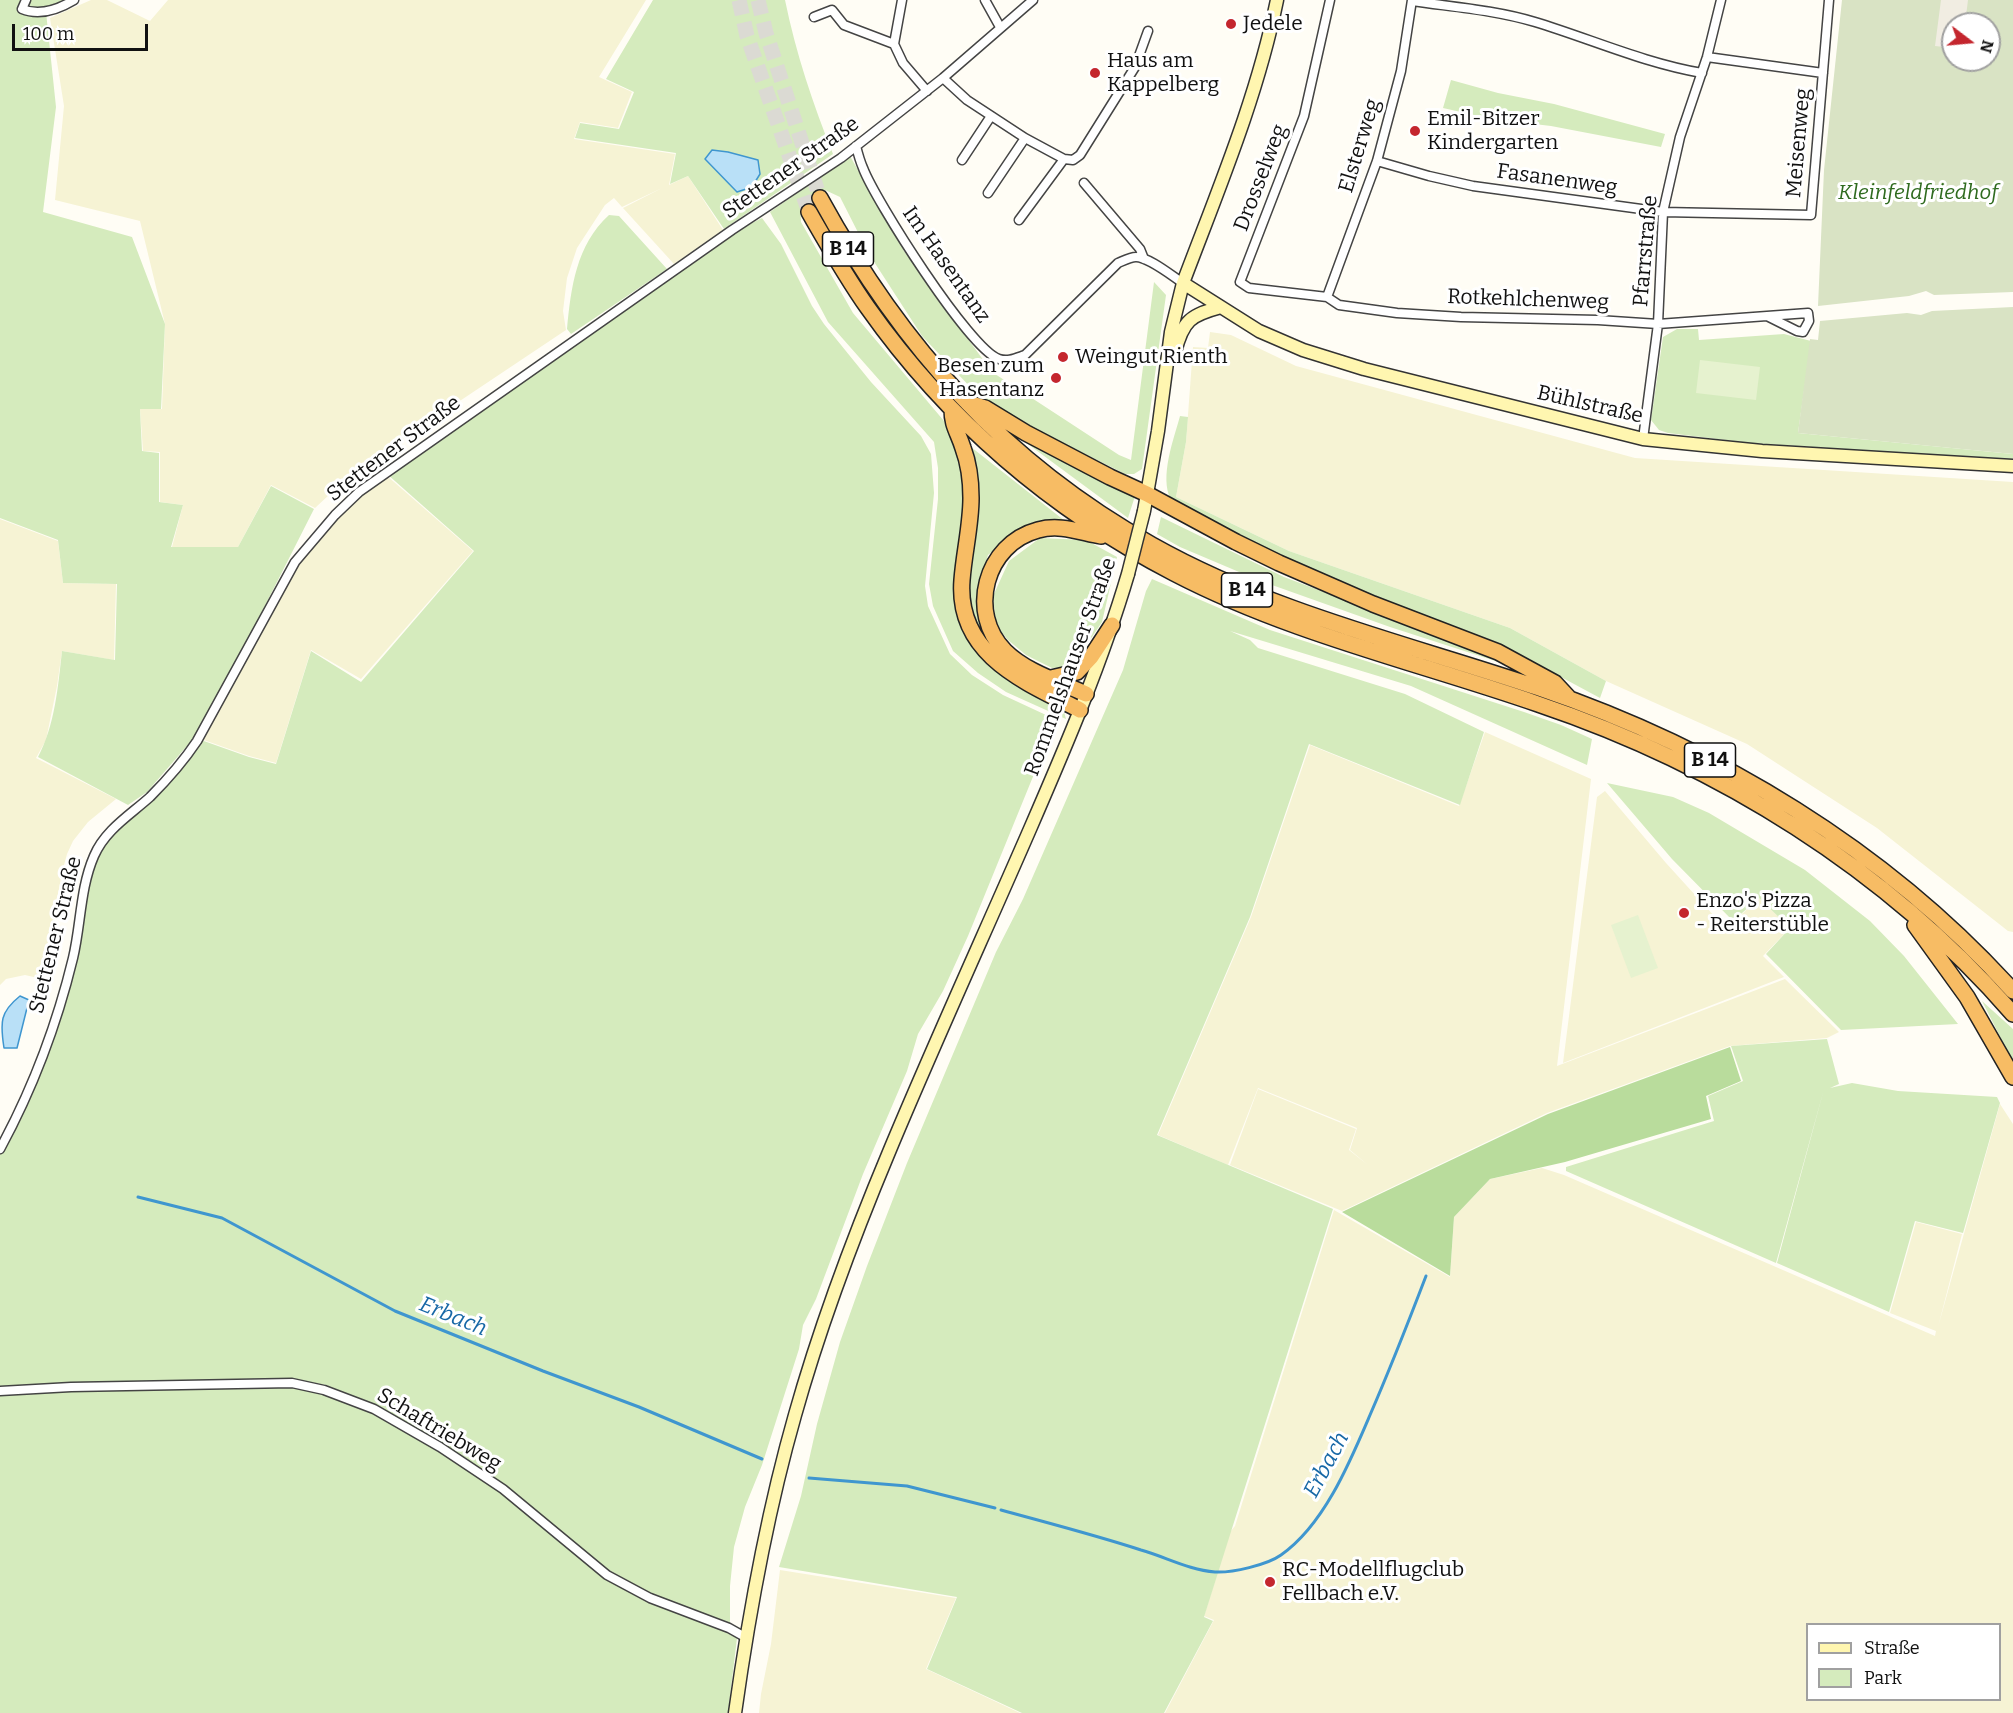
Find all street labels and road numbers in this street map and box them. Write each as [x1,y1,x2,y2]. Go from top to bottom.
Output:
street label: Meisenweg [1782,87,1816,199]
street label: Elsterweg [1334,96,1386,196]
street label: Stettener Straße [718,112,864,224]
street label: Drosselweg [1229,121,1293,235]
street label: Fasanenweg [1495,159,1619,201]
street label: Pfarrstraße [1629,194,1663,308]
street label: Im Hasentanz [897,202,995,328]
road number: B 14 [822,232,874,266]
street label: Rotkehlchenweg [1447,285,1609,315]
street label: Bühlstraße [1535,381,1645,429]
street label: Stettener Straße [322,391,466,507]
street label: Rommelshauser Straße [1020,554,1122,780]
road number: B 14 [1222,573,1272,607]
road number: B 14 [1684,743,1736,777]
street label: Stettener Straße [24,854,88,1016]
street label: Schaftriebweg [372,1383,506,1477]

